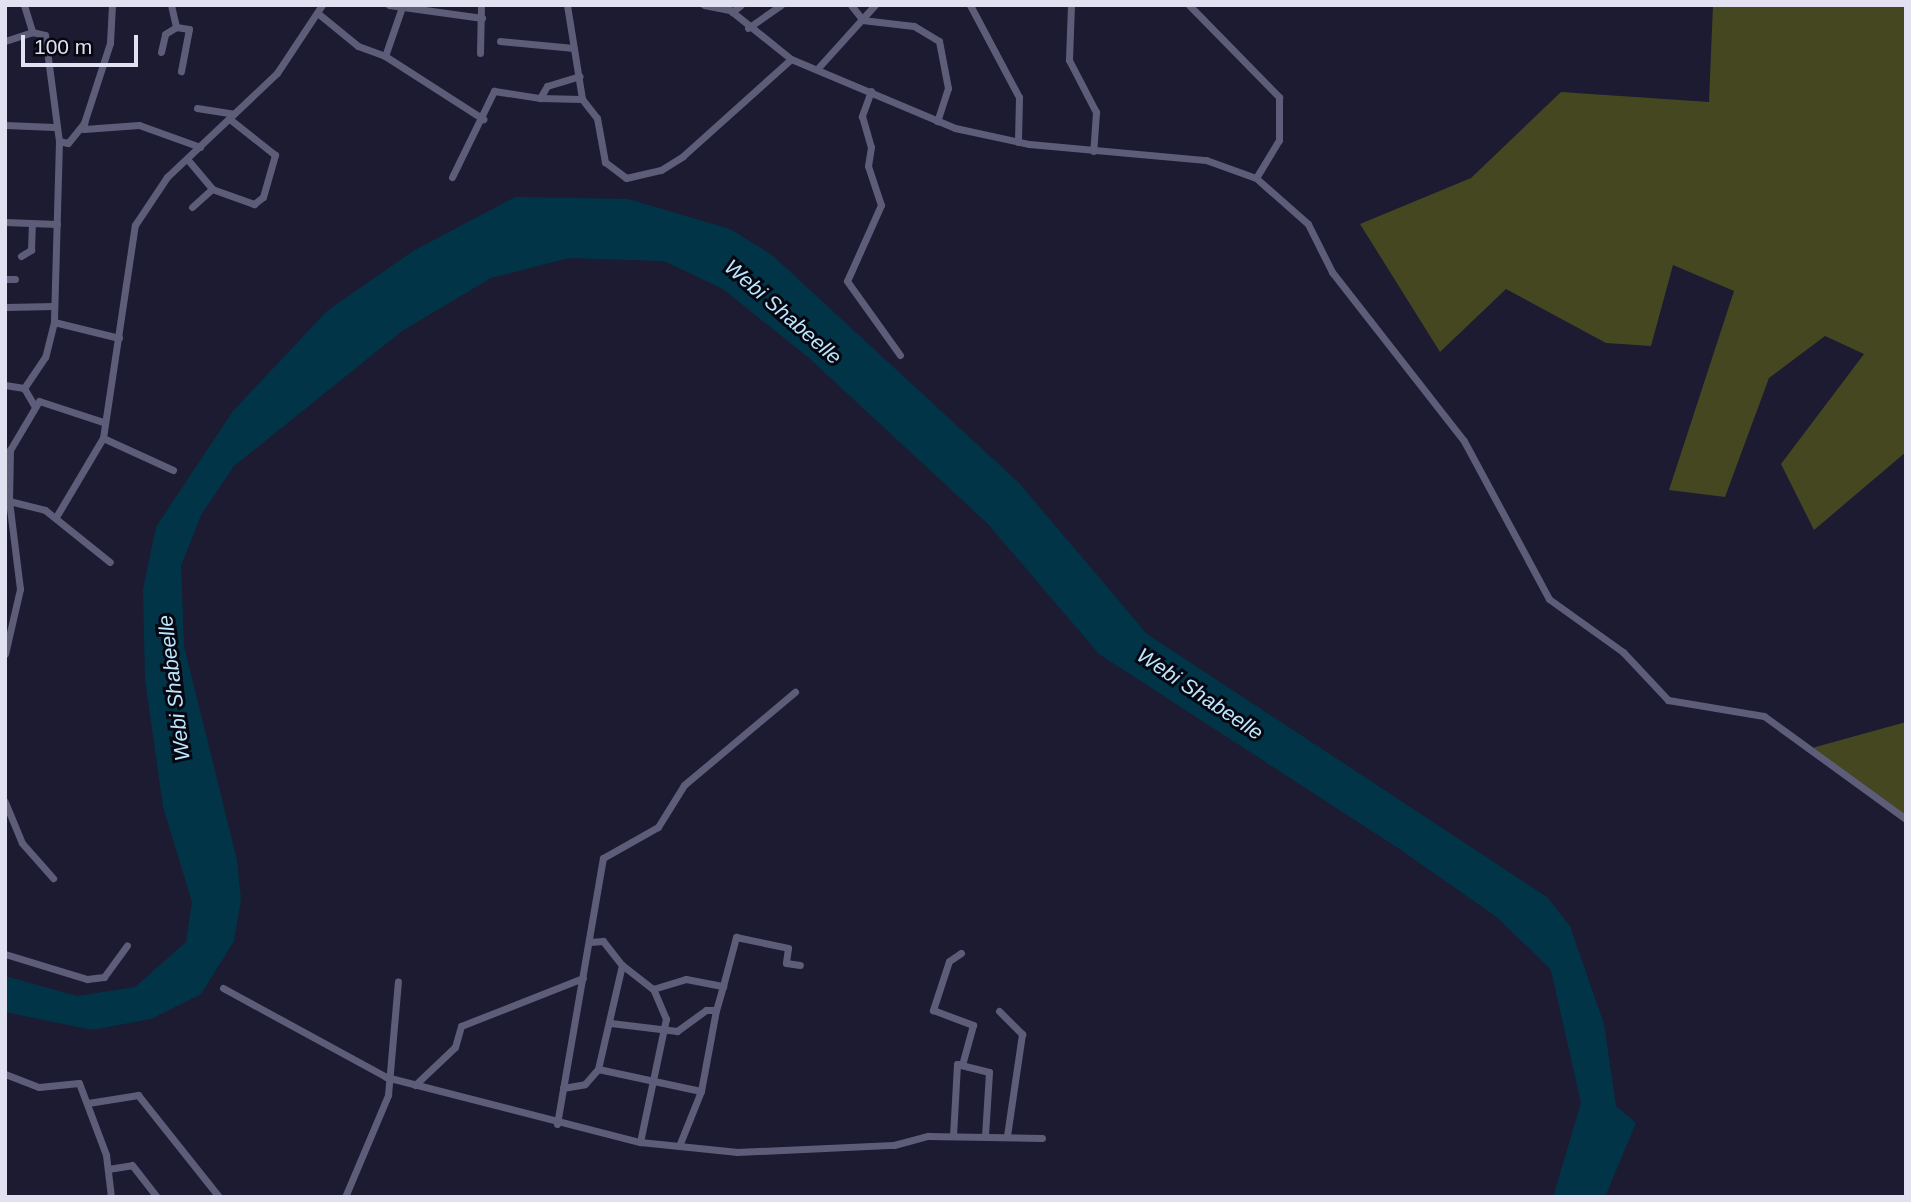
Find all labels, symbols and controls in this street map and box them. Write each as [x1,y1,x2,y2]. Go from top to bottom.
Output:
scale bar [24,21,142,65]
text: 100 m [34,35,92,58]
water label: Webi Shabeelle [719,254,847,370]
water label: Webi Shabeelle [153,614,195,762]
water label: Webi Shabeelle [1132,643,1268,745]

